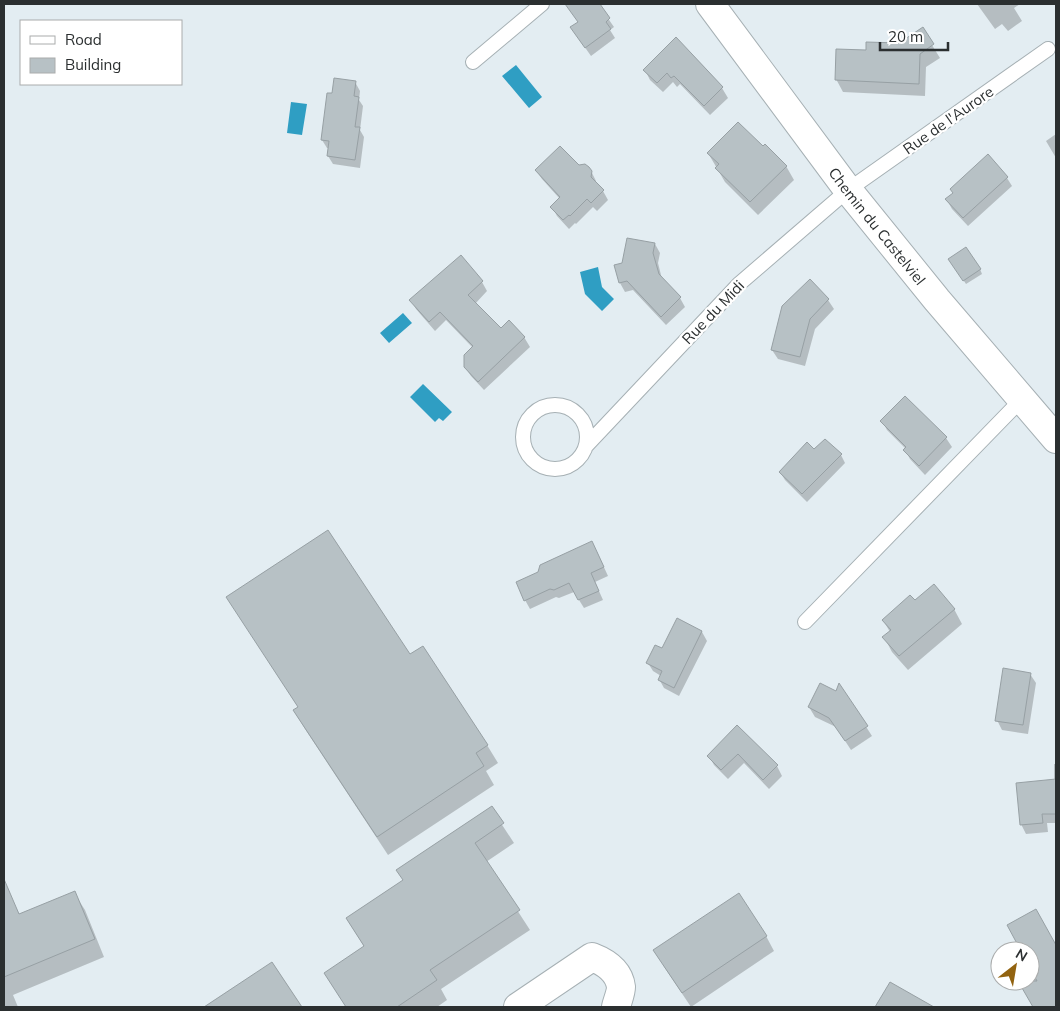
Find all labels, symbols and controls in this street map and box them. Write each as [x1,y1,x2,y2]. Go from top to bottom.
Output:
legend [20,20,182,85]
scale bar [880,20,948,52]
text: 20 m [888,27,923,46]
text: Road [65,30,102,49]
text: Building [65,55,121,74]
street label: Rue de l'Aurore [899,82,997,158]
street label: Chemin du Castelviel [825,163,930,288]
street label: Rue du Midi [678,276,748,348]
north arrow [990,941,1040,991]
text: N [1013,944,1031,965]

